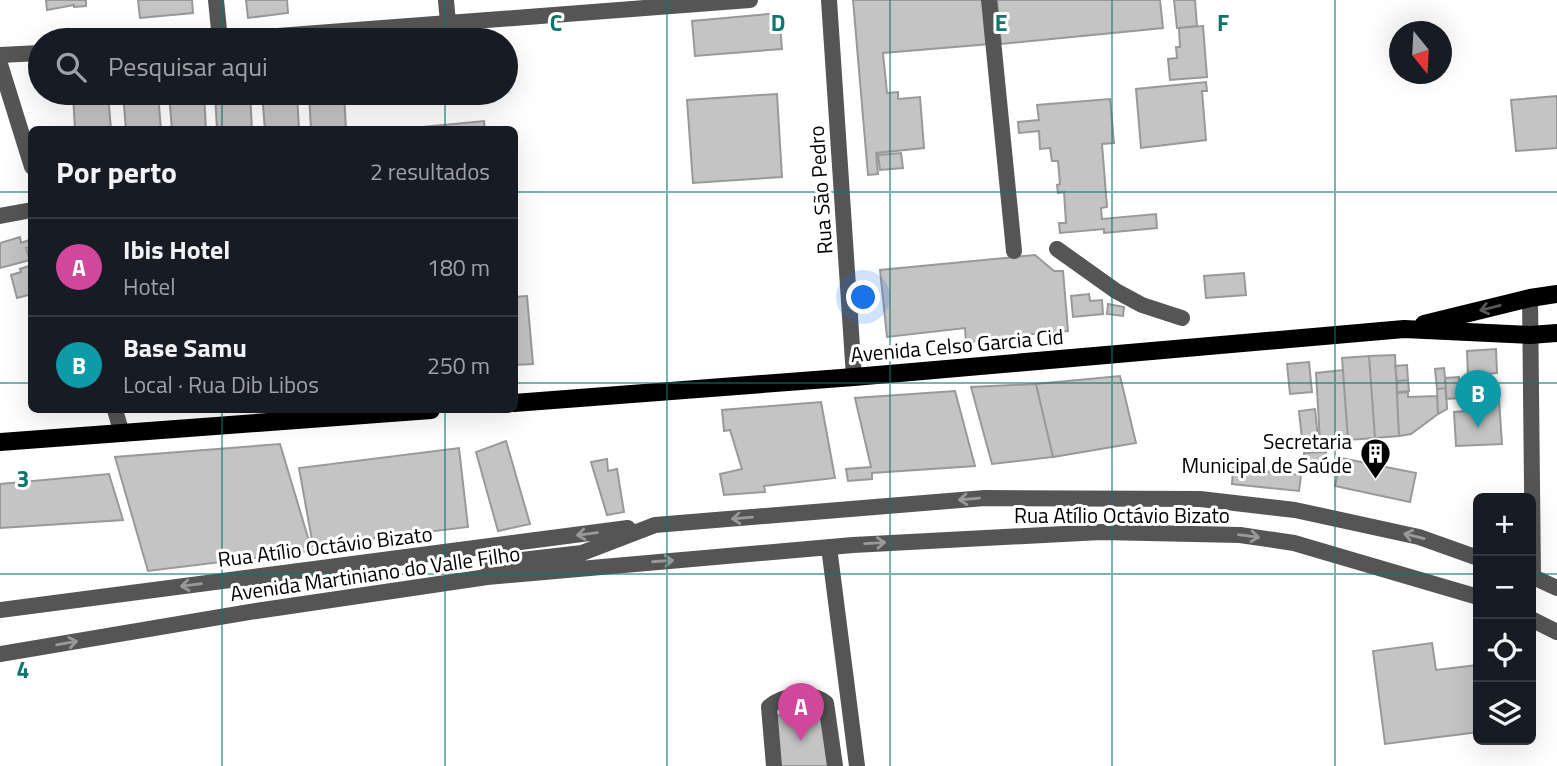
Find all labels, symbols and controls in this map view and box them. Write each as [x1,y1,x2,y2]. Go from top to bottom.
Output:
text: C [550,5,562,40]
text: D [771,5,785,40]
text: E [995,5,1007,40]
text: F [1217,5,1229,40]
north arrow [1389,21,1452,84]
search box [28,28,518,105]
text: Pesquisar aqui [108,47,268,86]
icon: search [52,48,90,86]
street label: Rua São Pedro [800,125,840,255]
text: Por perto [56,149,177,195]
text: 2 resultados [370,154,490,189]
text: Ibis Hotel [123,230,230,269]
text: A [72,250,86,285]
text: 180 m [427,250,490,285]
text: Hotel [123,269,175,304]
your location [846,280,880,314]
one-way arrow [1479,302,1502,315]
street label: Avenida Celso Garcia Cid [849,320,1065,370]
text: Base Samu [123,328,247,367]
text: B [72,348,86,383]
text: 250 m [427,348,490,383]
text: Local · Rua Dib Libos [123,367,319,402]
pin: B [1455,370,1501,428]
place label: Secretaria Municipal de Saúde [1181,425,1352,481]
building icon: Secretaria Municipal de Saúde [1358,436,1392,480]
text: 3 [17,461,29,496]
one-way arrow [958,493,981,506]
map controls [1473,493,1536,745]
button: + [1473,493,1536,556]
street label: Rua Atílio Octávio Bizato [1014,499,1230,531]
one-way arrow [732,512,754,525]
street label: Rua Atílio Octávio Bizato [216,517,434,575]
one-way arrow [576,527,599,540]
one-way arrow [1403,529,1425,542]
one-way arrow [1237,530,1260,543]
street label: Avenida Martiniano do Valle Filho [228,537,522,609]
one-way arrow [863,537,886,550]
one-way arrow [652,554,675,567]
button: − [1473,556,1536,619]
one-way arrow [181,578,203,591]
button: locate [1473,619,1536,682]
one-way arrow [55,636,78,649]
text: 4 [17,652,29,687]
button: layers [1473,682,1536,745]
pin: A [778,683,824,741]

